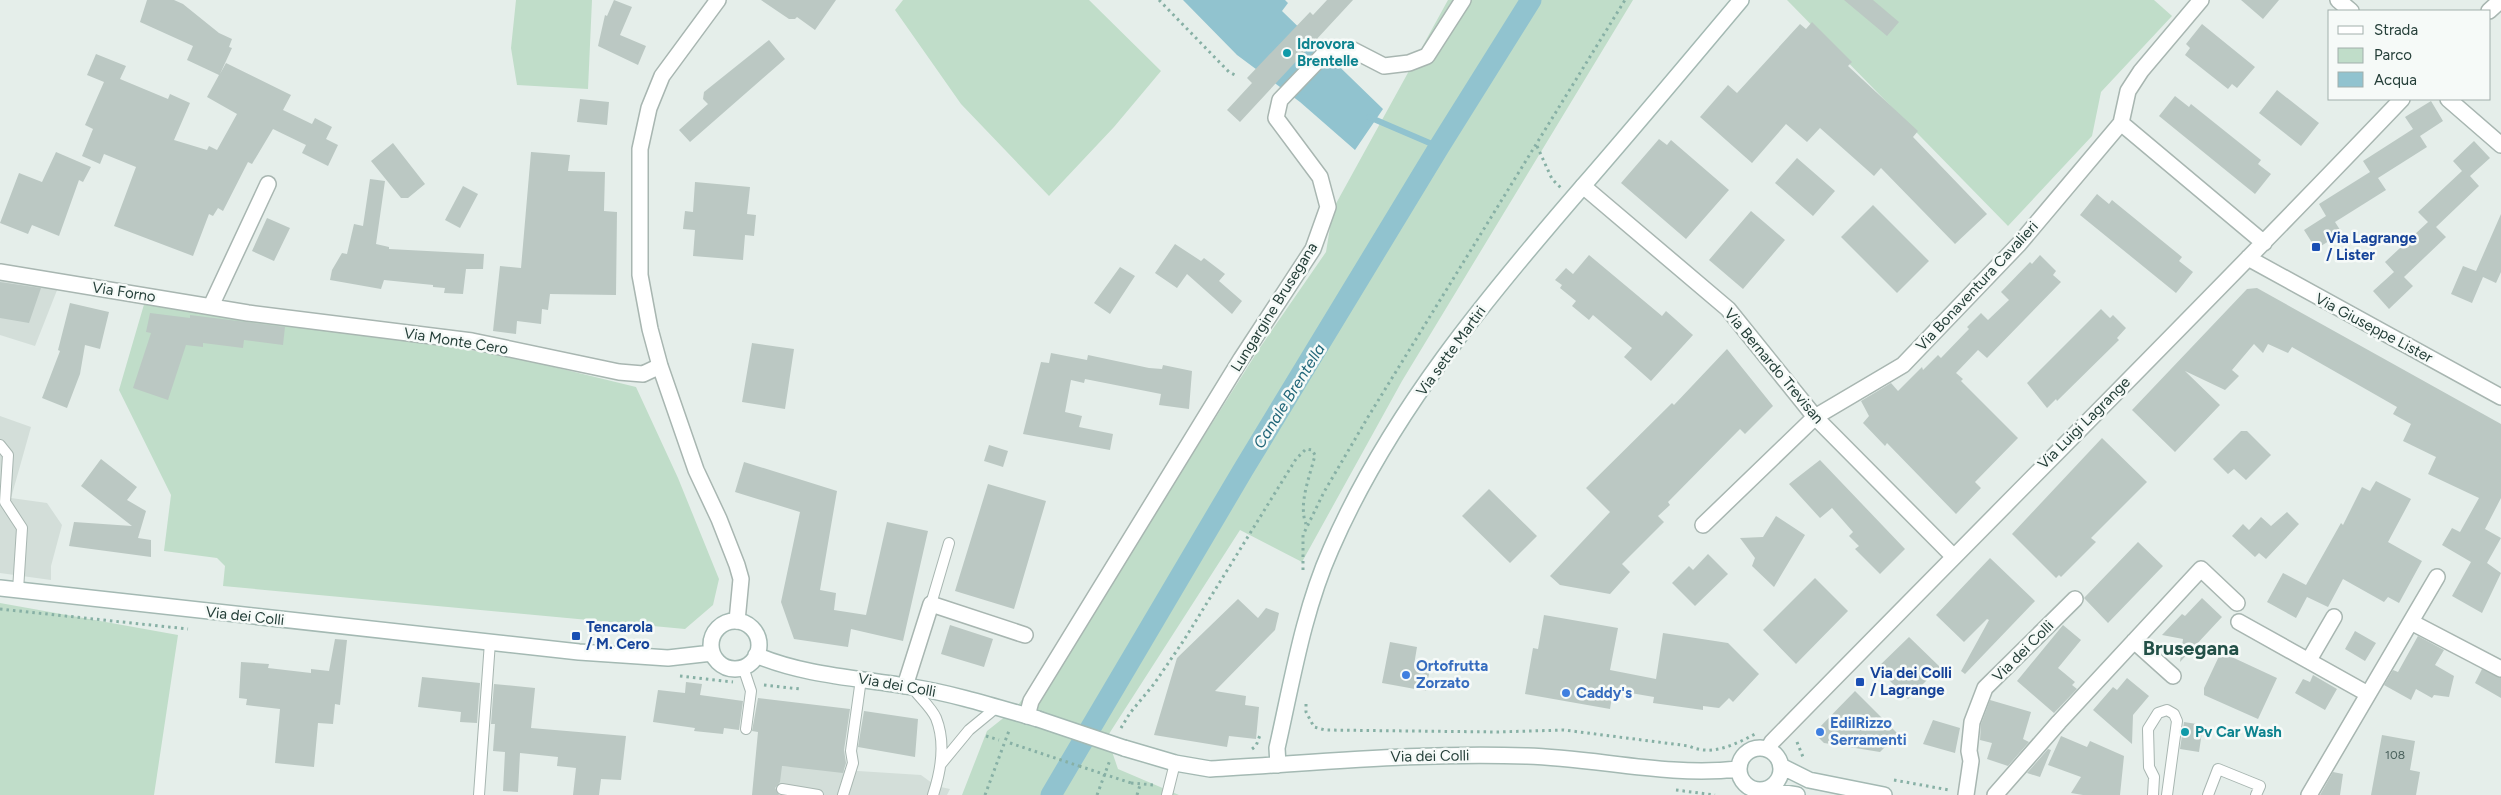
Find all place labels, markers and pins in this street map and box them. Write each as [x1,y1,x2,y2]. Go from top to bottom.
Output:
place label: Idrovora Brentelle [1297,35,1359,70]
marker: Idrovora Brentelle [1281,47,1293,59]
place label: Via Lagrange / Lister [2326,229,2418,264]
marker: Via Lagrange / Lister [2310,241,2322,253]
place label: Tencarola / M. Cero [586,618,653,653]
marker: Tencarola / M. Cero [570,630,582,642]
place label: Ortofrutta Zorzato [1416,657,1488,692]
place label: Via dei Colli / Lagrange [1870,664,1952,699]
marker: Ortofrutta Zorzato [1400,669,1412,681]
marker: Via dei Colli / Lagrange [1854,676,1866,688]
place label: Caddy's [1576,684,1632,702]
marker: Caddy's [1560,687,1572,699]
place label: EdilRizzo Serramenti [1830,714,1907,749]
place label: Pv Car Wash [2195,723,2282,741]
marker: EdilRizzo Serramenti [1814,726,1826,738]
marker: Pv Car Wash [2179,726,2191,738]

